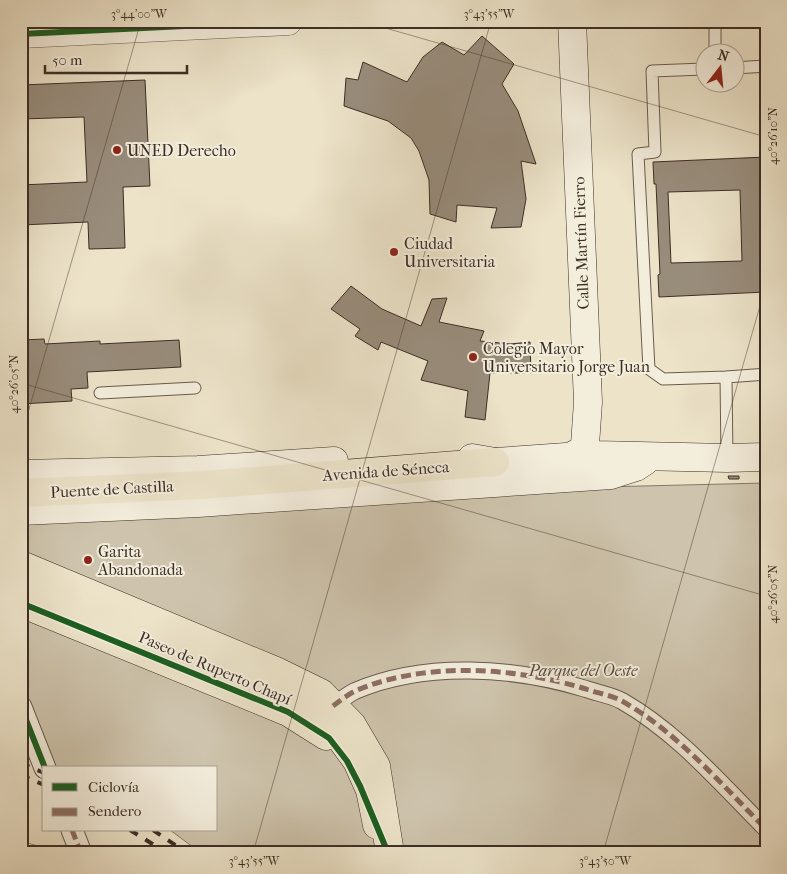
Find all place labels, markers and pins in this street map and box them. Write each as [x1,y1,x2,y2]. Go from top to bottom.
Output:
place label: UNED Derecho [127,141,236,160]
marker: UNED Derecho [111,144,123,156]
place label: Ciudad Universitaria [404,234,496,271]
marker: Ciudad Universitaria [388,246,400,258]
place label: Colegio Mayor Universitario Jorge Juan [483,339,651,376]
marker: Colegio Mayor Universitario Jorge Juan [467,351,479,363]
place label: Garita Abandonada [97,542,183,579]
marker: Garita Abandonada [82,554,94,566]

